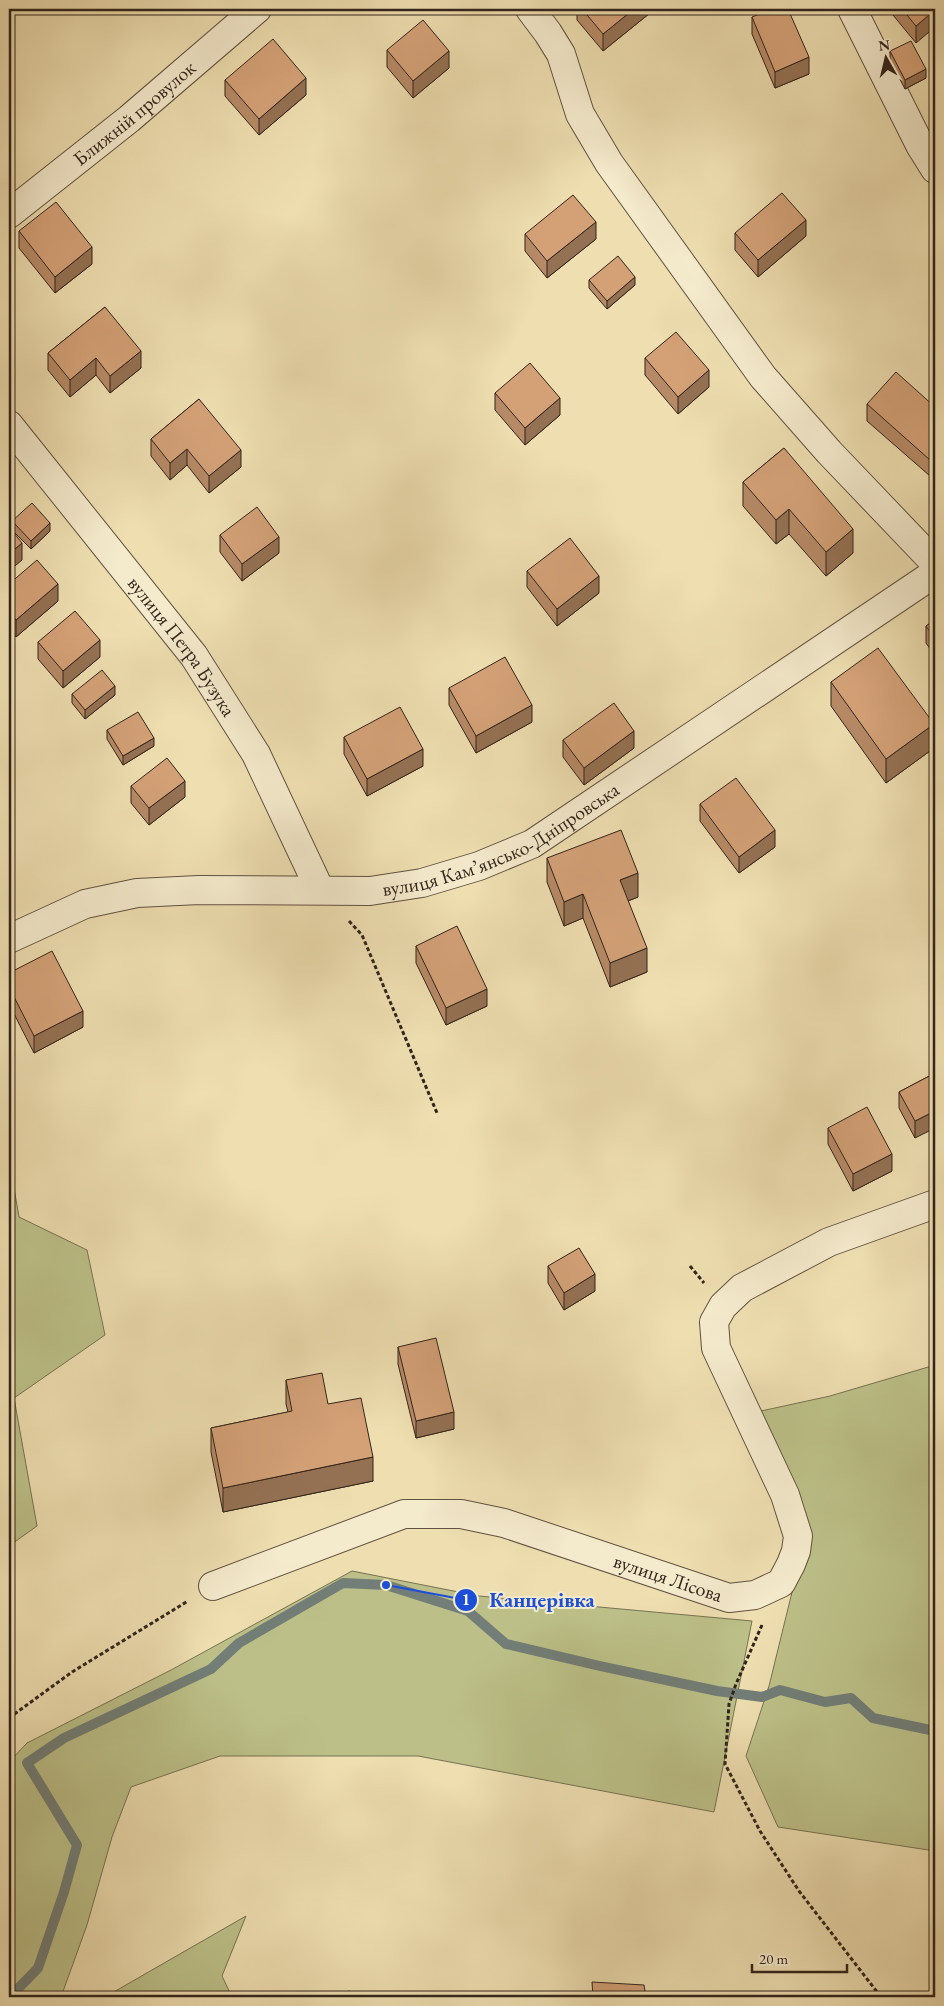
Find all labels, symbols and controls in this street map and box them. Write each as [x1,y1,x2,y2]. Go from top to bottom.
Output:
north arrow [862,32,912,82]
text: N [877,35,892,55]
street label: Ближній провулок [68,54,201,171]
street label: вулиця Петра Бузука [122,571,242,721]
street label: вулиця Кам’янсько-Дніпровська [380,776,624,902]
street label: вулиця Лісова [610,1547,726,1608]
callout: Канцерівка [454,1582,605,1618]
text: Канцерівка [489,1586,596,1613]
text: 1 [462,1590,470,1609]
scale bar [752,1941,846,1973]
text: 20 m [759,1949,788,1968]

